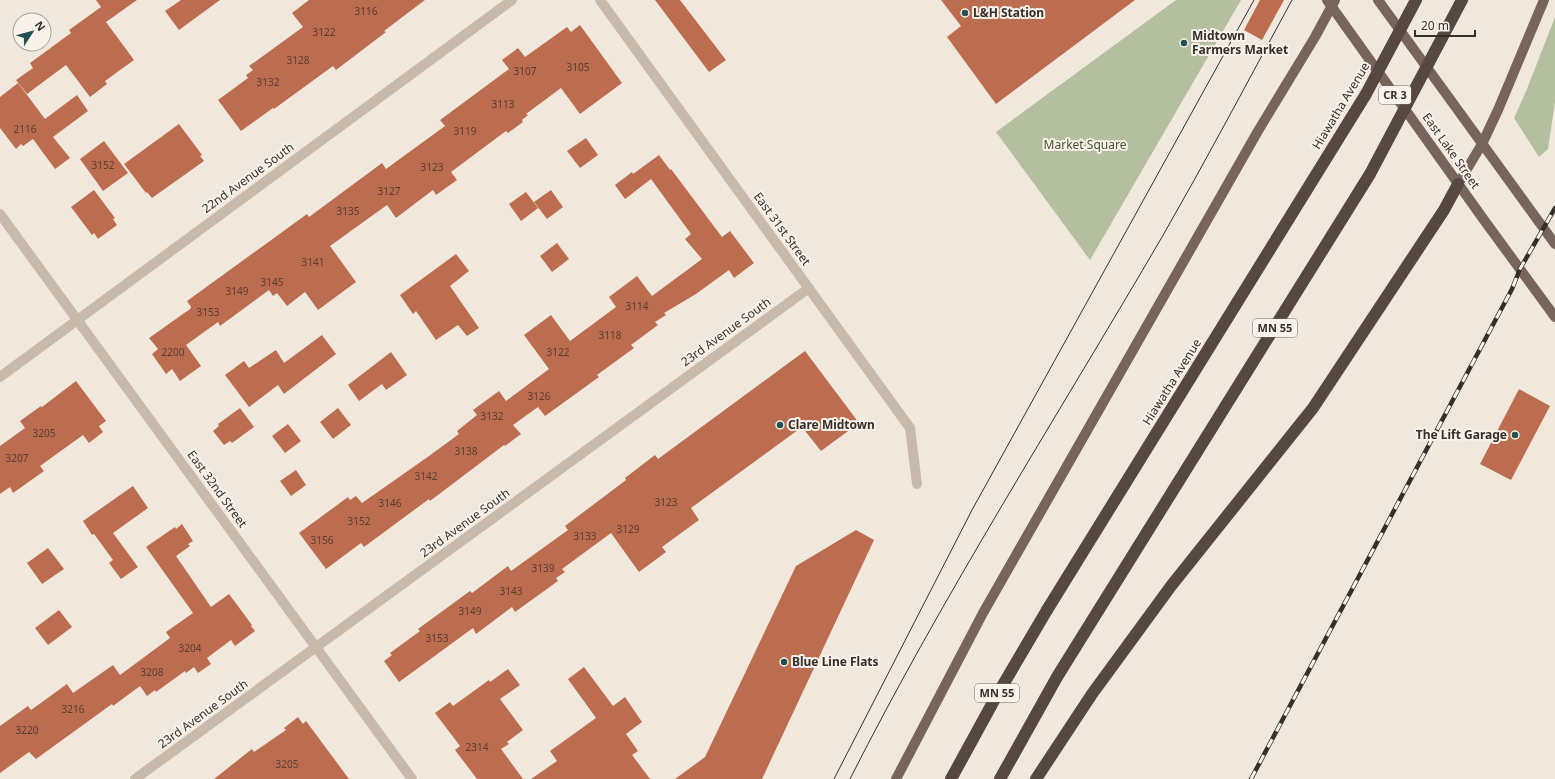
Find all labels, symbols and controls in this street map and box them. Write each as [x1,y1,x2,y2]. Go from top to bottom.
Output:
house number: 3116 [355,4,378,18]
place label: L&H Station [973,4,1044,21]
marker: L&H Station [960,8,970,18]
north arrow [12,12,52,52]
scale bar [1415,12,1475,38]
text: 20 m [1421,17,1449,34]
text: N [32,18,49,34]
house number: 3122 [313,25,336,39]
place label: Midtown Farmers Market [1192,27,1288,58]
marker: Midtown Farmers Market [1179,38,1189,48]
house number: 3128 [287,53,310,67]
street label: Hiawatha Avenue [1308,59,1373,152]
house number: 3105 [567,60,590,74]
house number: 3107 [514,64,537,78]
house number: 3132 [257,75,280,89]
road number: CR 3 [1379,86,1411,104]
house number: 3113 [492,97,515,111]
street label: East Lake Street [1419,109,1484,193]
house number: 2116 [14,122,37,136]
house number: 3119 [454,124,477,138]
park label: Market Square [1044,136,1127,153]
street label: 22nd Avenue South [198,138,297,217]
house number: 3152 [92,158,115,172]
house number: 3123 [421,160,444,174]
house number: 3127 [378,184,401,198]
street label: East 31st Street [750,188,815,269]
house number: 3135 [337,204,360,218]
house number: 3141 [302,255,324,269]
house number: 3145 [261,275,284,289]
house number: 3149 [226,284,249,298]
street label: 23rd Avenue South [677,293,774,370]
house number: 3114 [626,299,649,313]
house number: 3153 [197,305,220,319]
road number: MN 55 [1253,319,1297,337]
house number: 3118 [599,328,622,342]
street label: Hiawatha Avenue [1138,335,1205,428]
house number: 2200 [162,345,185,359]
house number: 3122 [547,345,570,359]
house number: 3126 [528,389,551,403]
house number: 3132 [481,409,504,423]
place label: Clare Midtown [788,416,875,433]
marker: Clare Midtown [775,420,785,430]
house number: 3205 [33,426,56,440]
place label: The Lift Garage [1416,426,1507,443]
marker: The Lift Garage [1510,430,1520,440]
house number: 3138 [455,444,478,458]
street label: East 32nd Street [184,447,252,531]
house number: 3207 [6,451,29,465]
house number: 3142 [415,469,438,483]
street label: 23rd Avenue South [416,484,513,561]
house number: 3123 [655,495,678,509]
house number: 3146 [379,496,402,510]
house number: 3152 [348,514,371,528]
house number: 3129 [617,522,640,536]
house number: 3133 [574,529,597,543]
house number: 3156 [311,533,334,547]
house number: 3139 [532,561,555,575]
house number: 3143 [500,584,523,598]
house number: 3149 [459,604,482,618]
house number: 3153 [426,631,449,645]
house number: 3204 [179,641,202,655]
place label: Blue Line Flats [792,653,879,670]
marker: Blue Line Flats [779,657,789,667]
house number: 3208 [141,665,164,679]
street label: 23rd Avenue South [154,675,251,752]
road number: MN 55 [975,684,1019,702]
house number: 3216 [62,702,85,716]
house number: 3220 [16,723,39,737]
house number: 2314 [466,740,489,754]
house number: 3205 [276,757,299,771]

